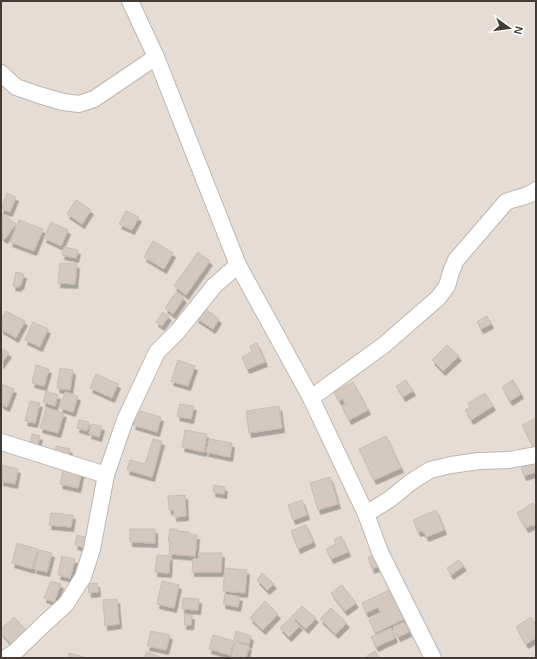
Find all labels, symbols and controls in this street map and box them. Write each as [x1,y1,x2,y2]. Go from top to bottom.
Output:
north arrow [489,8,529,48]
text: N [512,25,525,36]

